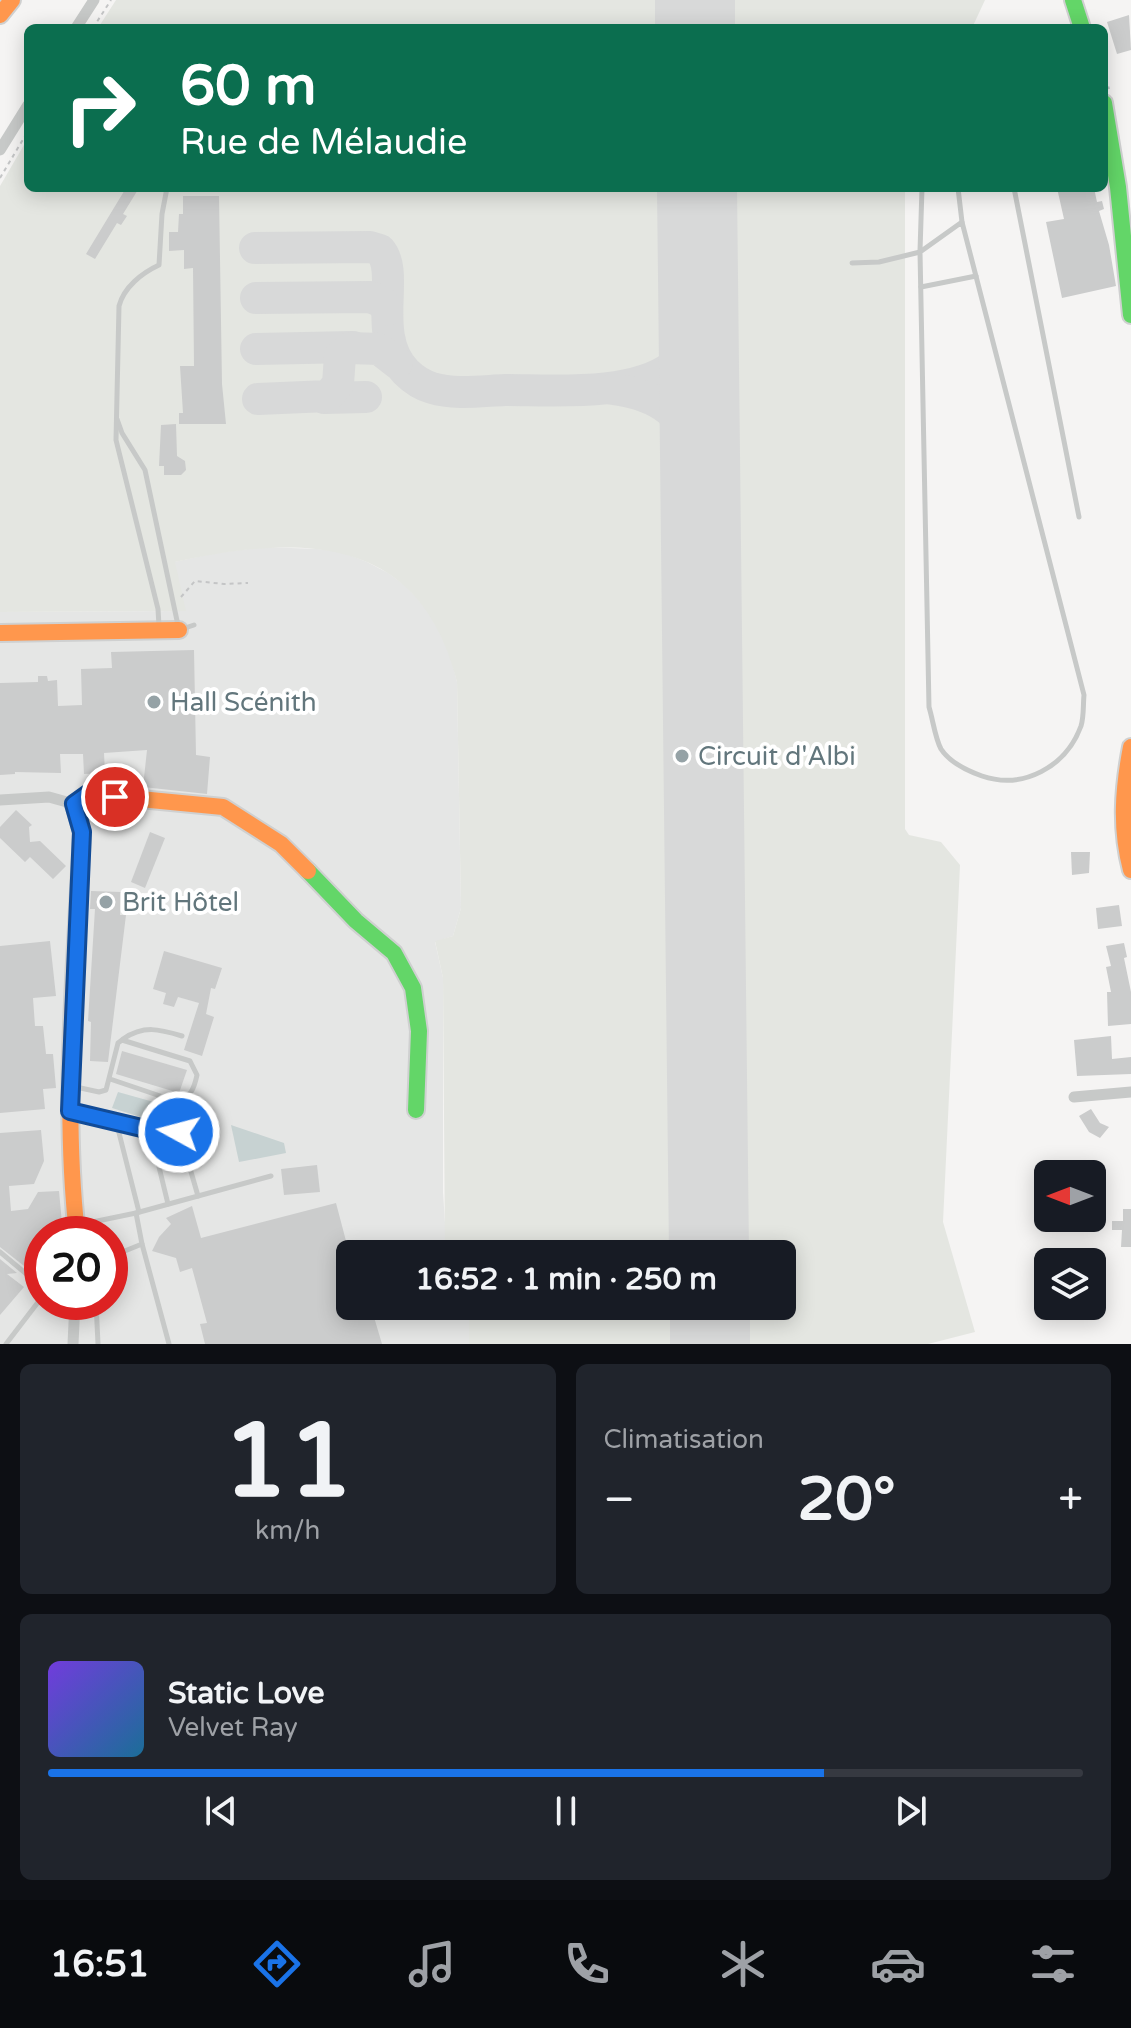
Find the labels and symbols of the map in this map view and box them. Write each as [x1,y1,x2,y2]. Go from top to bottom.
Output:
place label: Hall Scénith [170,687,317,718]
marker: Hall Scénith [145,693,163,711]
place label: Circuit d'Albi [698,741,856,772]
marker: Circuit d'Albi [673,747,691,765]
pin [81,763,149,831]
place label: Brit Hôtel [122,887,239,918]
marker: Brit Hôtel [97,893,115,911]
position arrow [137,1090,221,1174]
north arrow [1034,1160,1106,1232]
speed limit sign: 20 [24,1216,128,1320]

